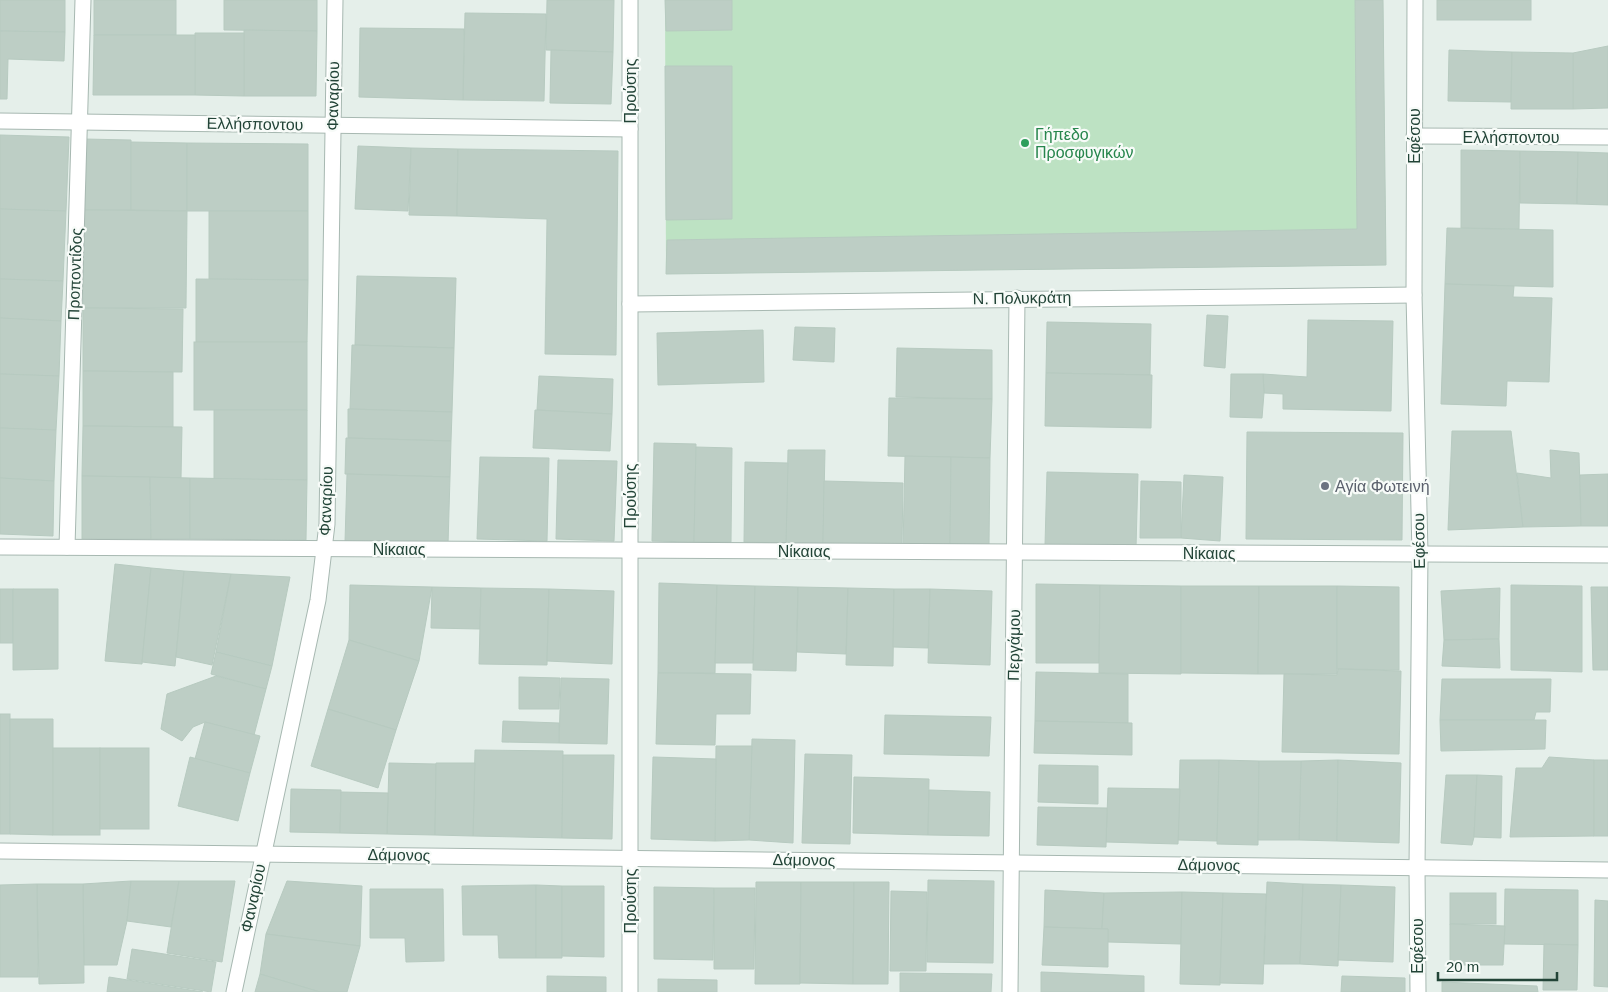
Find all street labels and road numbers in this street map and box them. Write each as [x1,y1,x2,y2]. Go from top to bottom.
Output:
street label: Προύσης [622,58,639,123]
street label: Φαναρίου [324,61,342,131]
street label: Εφέσου [1406,108,1423,164]
street label: Ελλήσποντου [206,115,304,133]
street label: Ελλήσποντου [1463,129,1559,146]
street label: Προποντίδος [65,227,85,320]
street label: Ν. Πολυκράτη [973,289,1071,307]
street label: Προύσης [622,463,639,528]
street label: Φαναρίου [316,466,336,536]
street label: Εφέσου [1410,513,1428,569]
street label: Νίκαιας [373,541,426,558]
street label: Νίκαιας [778,543,831,560]
street label: Νίκαιας [1183,545,1236,562]
street label: Περγάμου [1005,609,1023,681]
street label: Δάμονος [368,846,431,864]
street label: Δάμονος [773,851,836,869]
street label: Δάμονος [1178,856,1241,874]
street label: Φαναρίου [237,862,269,934]
street label: Προύσης [622,868,639,933]
street label: Εφέσου [1409,918,1426,974]

